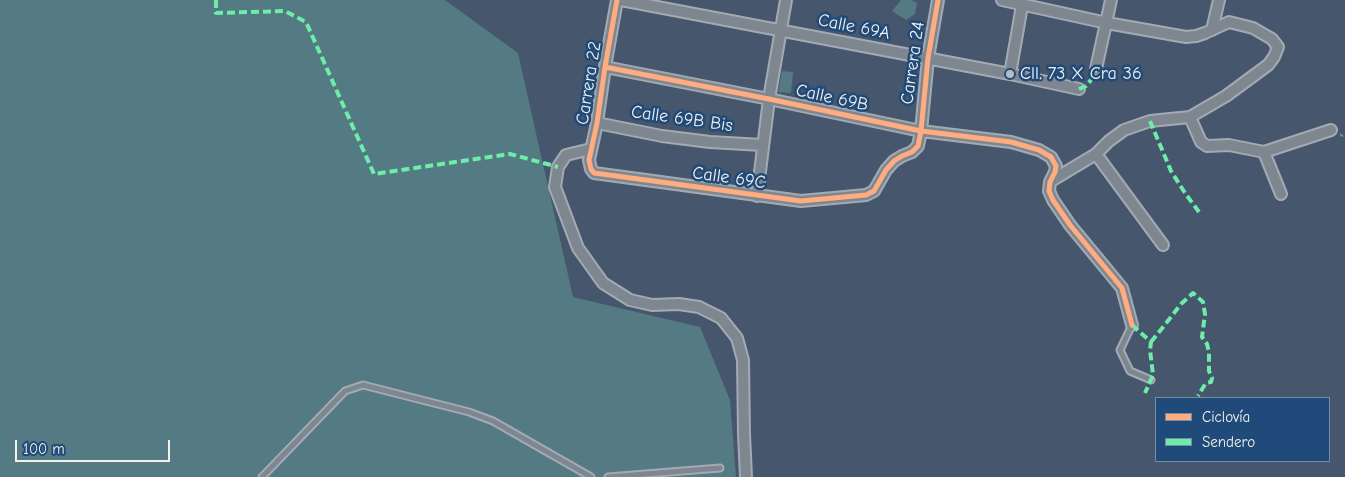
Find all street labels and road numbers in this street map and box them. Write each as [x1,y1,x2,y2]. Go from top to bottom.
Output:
street label: Calle 69A [816,9,892,45]
street label: Carrera 24 [896,20,930,106]
street label: Carrera 22 [572,40,606,126]
street label: Calle 69B [794,80,870,116]
street label: Calle 69B Bis [630,101,734,137]
street label: Calle 69C [691,162,767,194]

